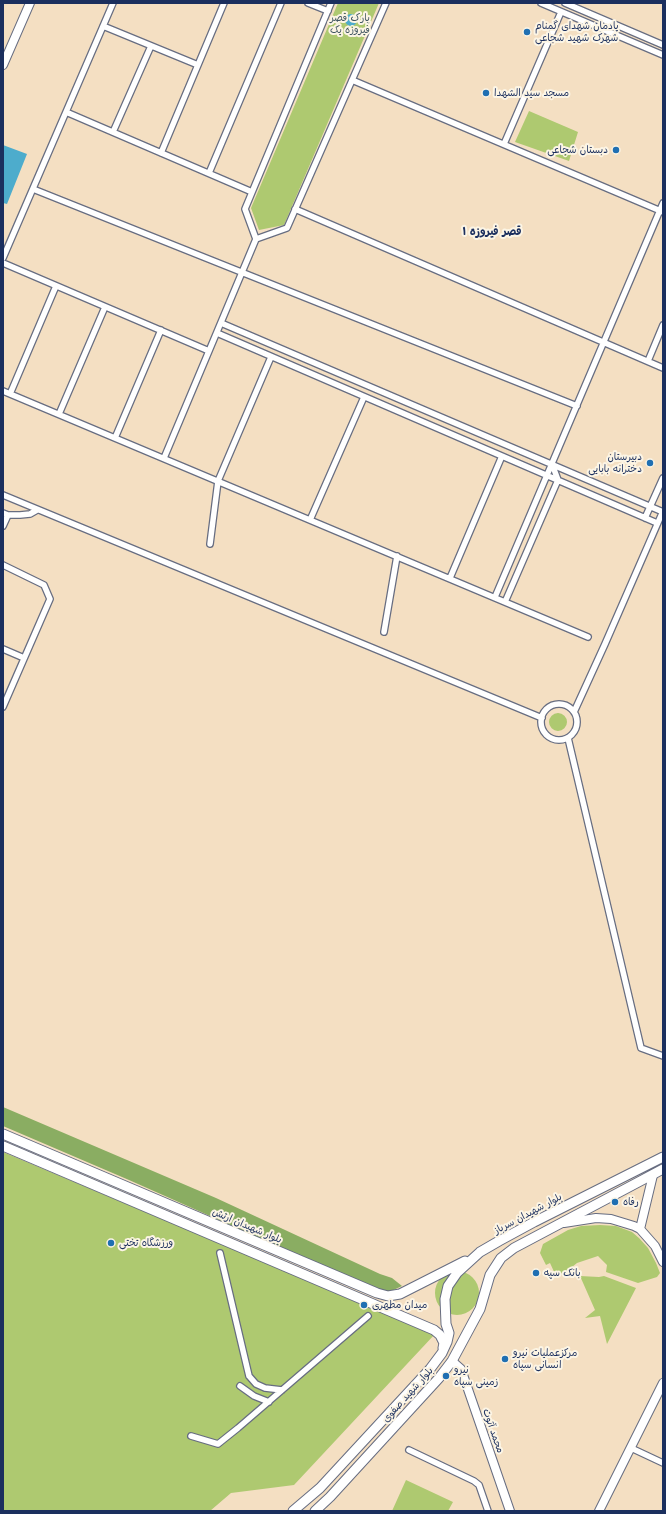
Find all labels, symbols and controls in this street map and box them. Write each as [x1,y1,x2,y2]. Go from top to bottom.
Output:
park label: پارک قصر فیروزه یک [330,12,370,36]
place label: یادمان شهدای گمنام شهرک شهید شجاعی [535,20,619,44]
marker: یادمان شهدای گمنام شهرک شهید شجاعی [522,27,532,37]
place label: مسجد سید الشهدا [494,87,569,99]
marker: مسجد سید الشهدا [481,88,491,98]
place label: دبستان شجاعی [547,144,608,156]
marker: دبستان شجاعی [611,145,621,155]
district label: قصر فیروزه ۱ [462,225,522,239]
place label: دبیرستان دخترانه بابایی [588,451,642,474]
marker: دبیرستان دخترانه بابایی [645,458,655,468]
street label: بلوار شهیدان سرباز [492,1191,564,1237]
place label: رفاه [623,1196,639,1208]
marker: رفاه [610,1197,620,1207]
street label: بلوار شهیدان ارتش [210,1206,284,1246]
place label: ورزشگاه تختی [119,1237,173,1249]
marker: ورزشگاه تختی [106,1238,116,1248]
place label: بانک سپه [544,1267,581,1279]
marker: بانک سپه [531,1268,541,1278]
place label: میدان مطهری [372,1299,427,1311]
marker: میدان مطهری [359,1300,369,1310]
place label: مرکزعملیات نیرو انسانی سپاه [513,1347,577,1370]
marker: مرکزعملیات نیرو انسانی سپاه [500,1354,510,1364]
place label: نیرو زمینی سپاه [454,1364,498,1388]
street label: بلوار شهید صفوی [380,1365,436,1425]
marker: نیرو زمینی سپاه [441,1371,451,1381]
street label: محمد آتوت [480,1407,506,1455]

